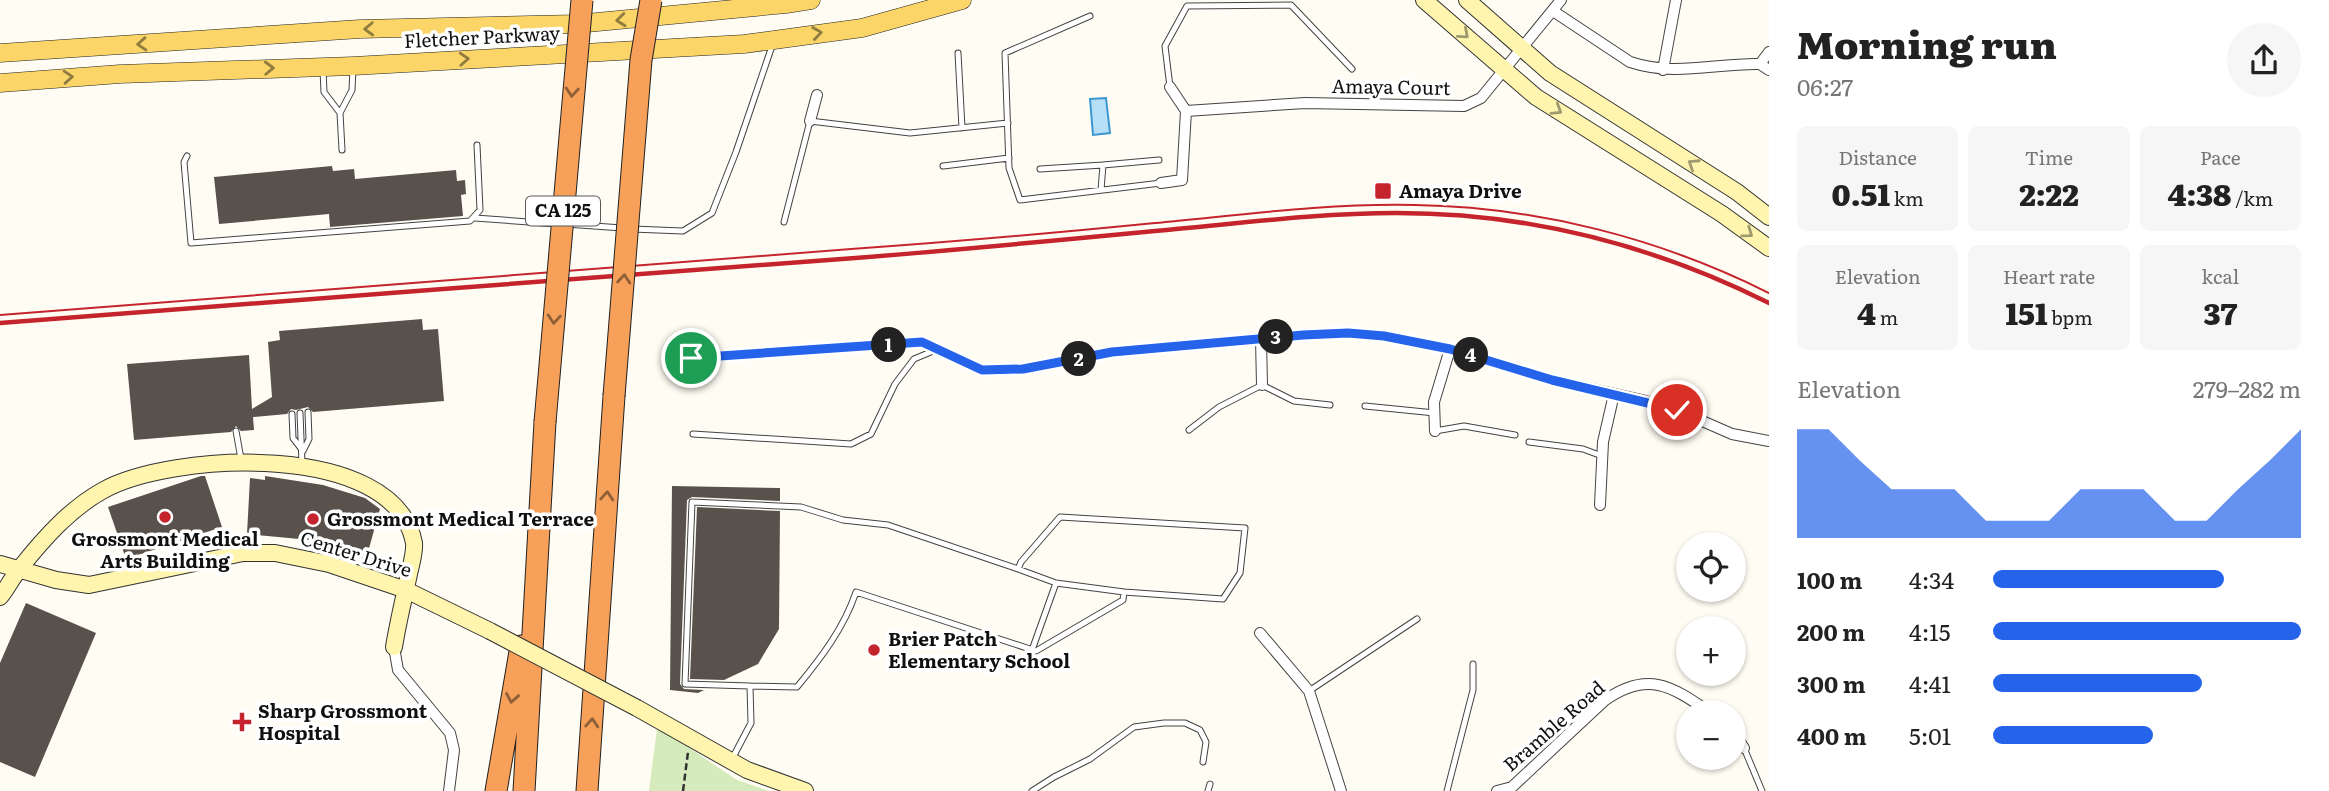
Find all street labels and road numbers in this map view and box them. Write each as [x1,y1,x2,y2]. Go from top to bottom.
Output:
street label: Fletcher Parkway [403,18,561,54]
street label: Amaya Court [1331,71,1451,101]
road number: CA 125 [526,196,600,226]
street label: Center Drive [297,523,415,583]
street label: Bramble Road [1496,673,1611,777]

